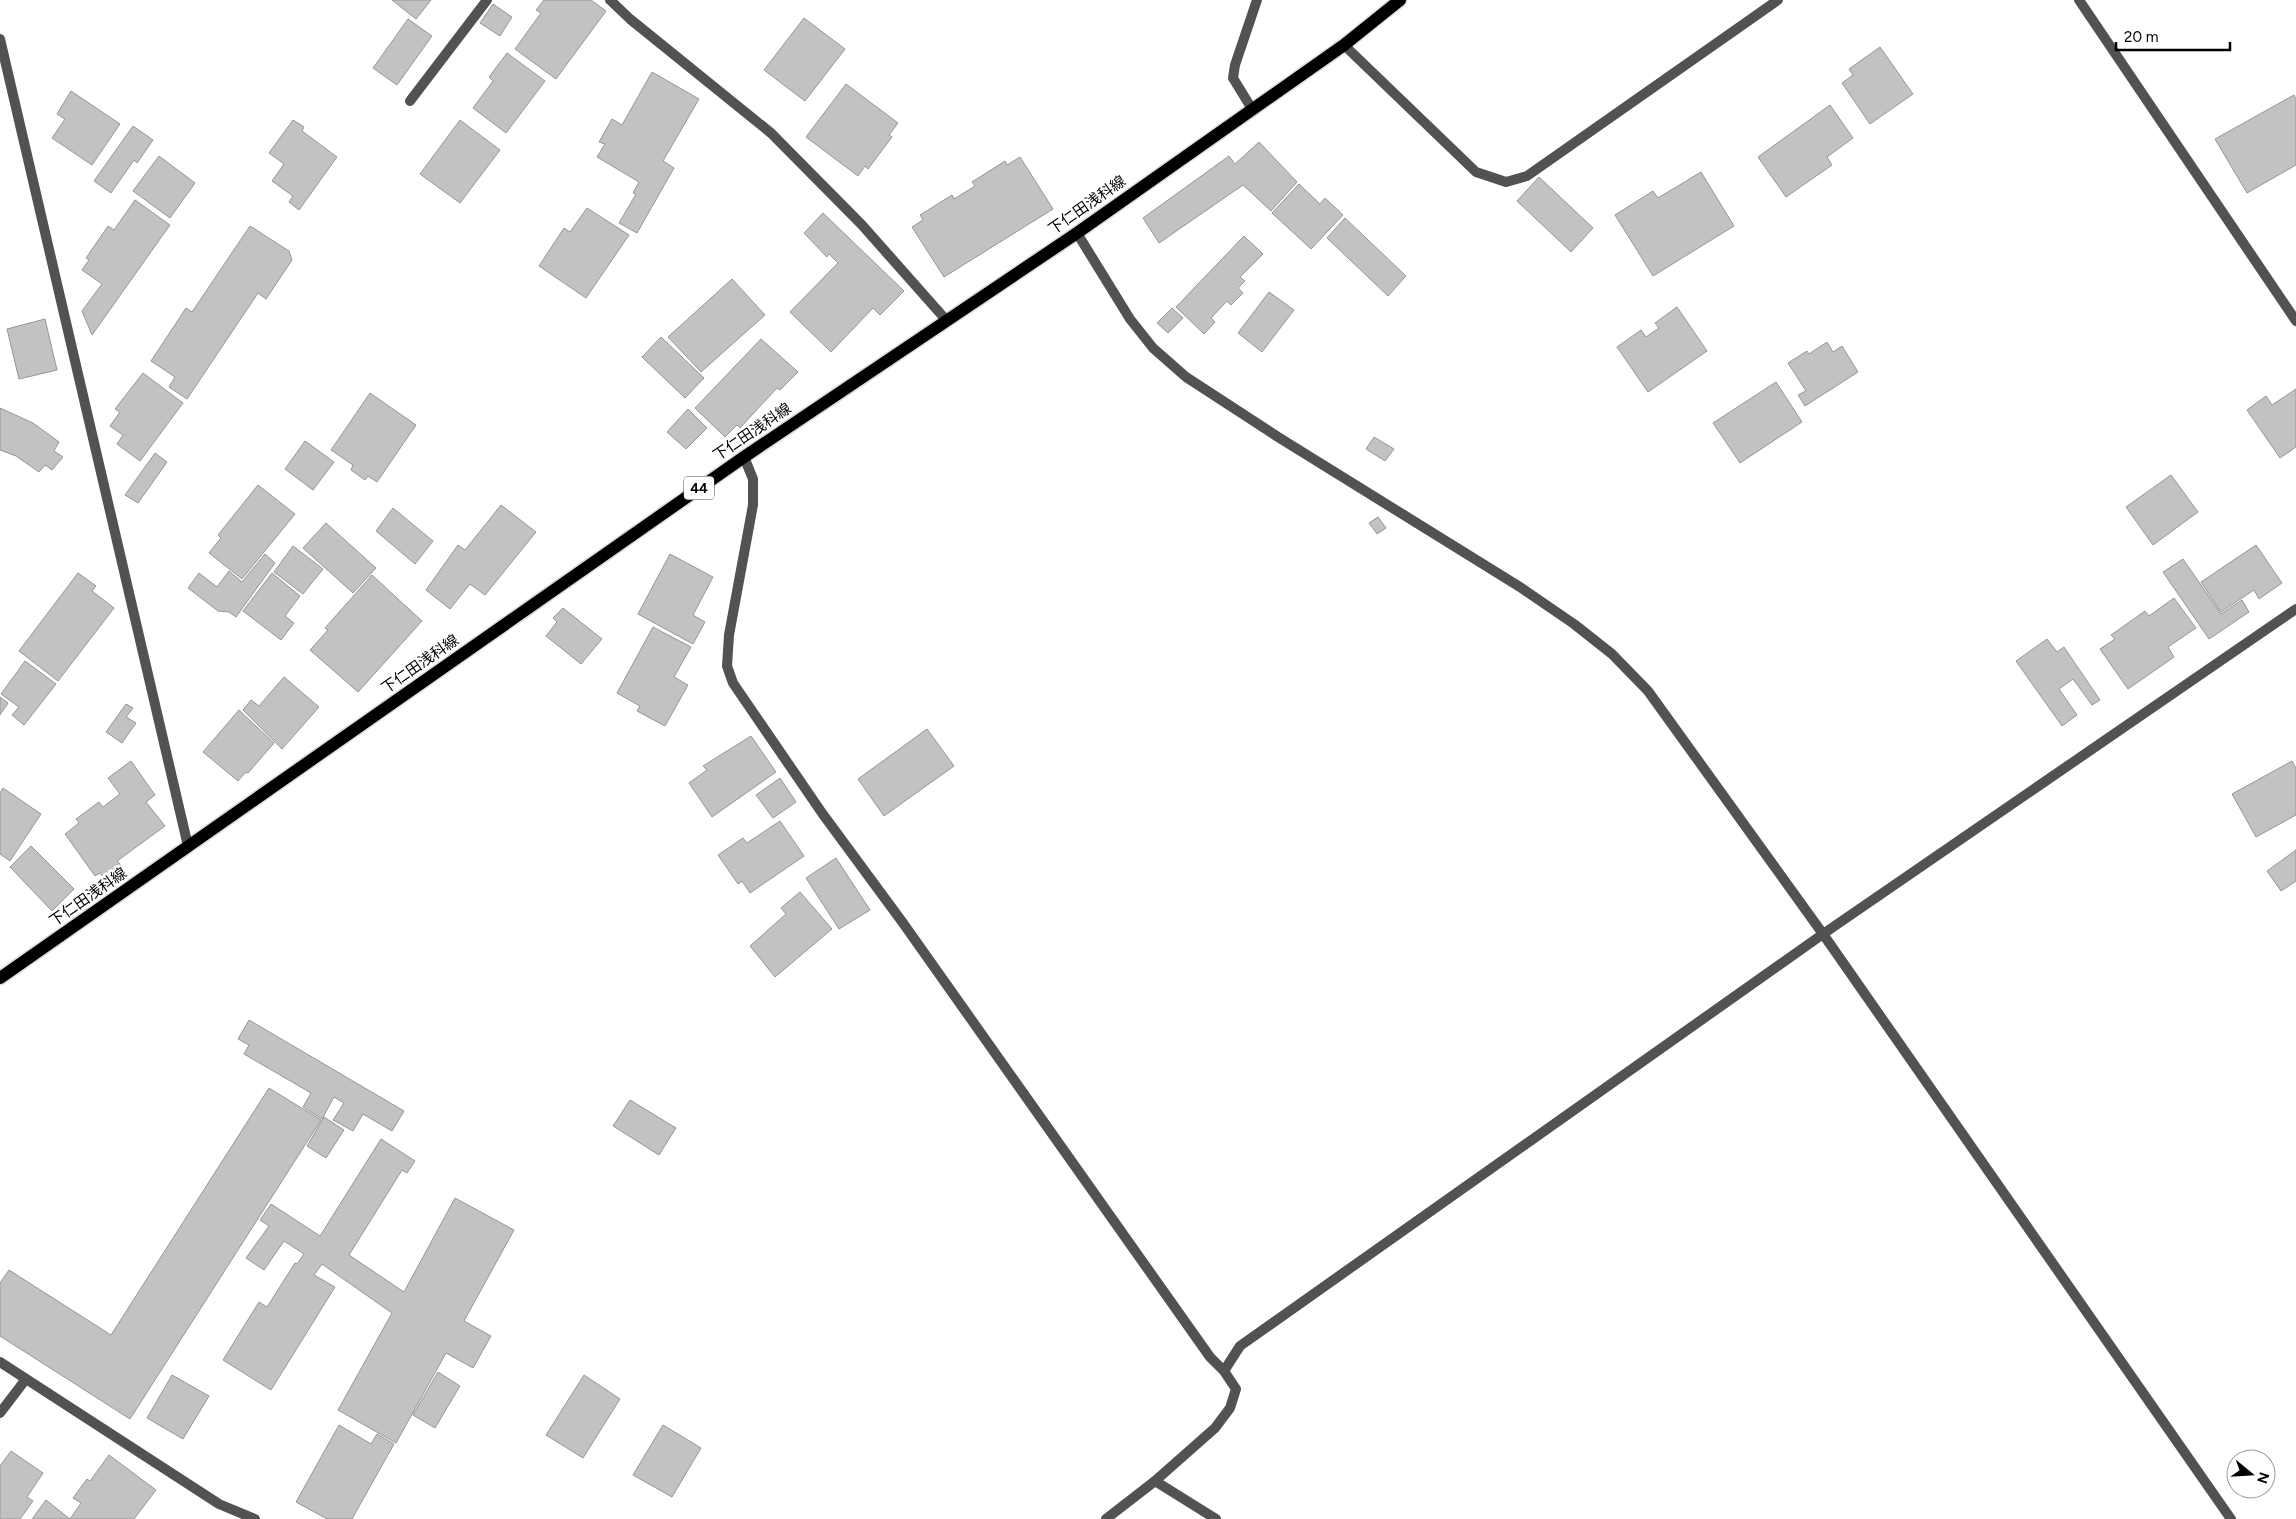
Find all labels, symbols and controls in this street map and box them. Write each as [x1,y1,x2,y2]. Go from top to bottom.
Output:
scale bar [2116,20,2230,52]
text: 20 m [2124,28,2158,46]
street label: 下仁田浅科線 [1045,172,1129,238]
street label: 下仁田浅科線 [710,399,794,465]
road number: 44 [684,476,714,499]
street label: 下仁田浅科線 [378,631,462,697]
street label: 下仁田浅科線 [46,864,130,930]
north arrow [2226,1449,2276,1499]
text: N [2253,1470,2273,1486]

